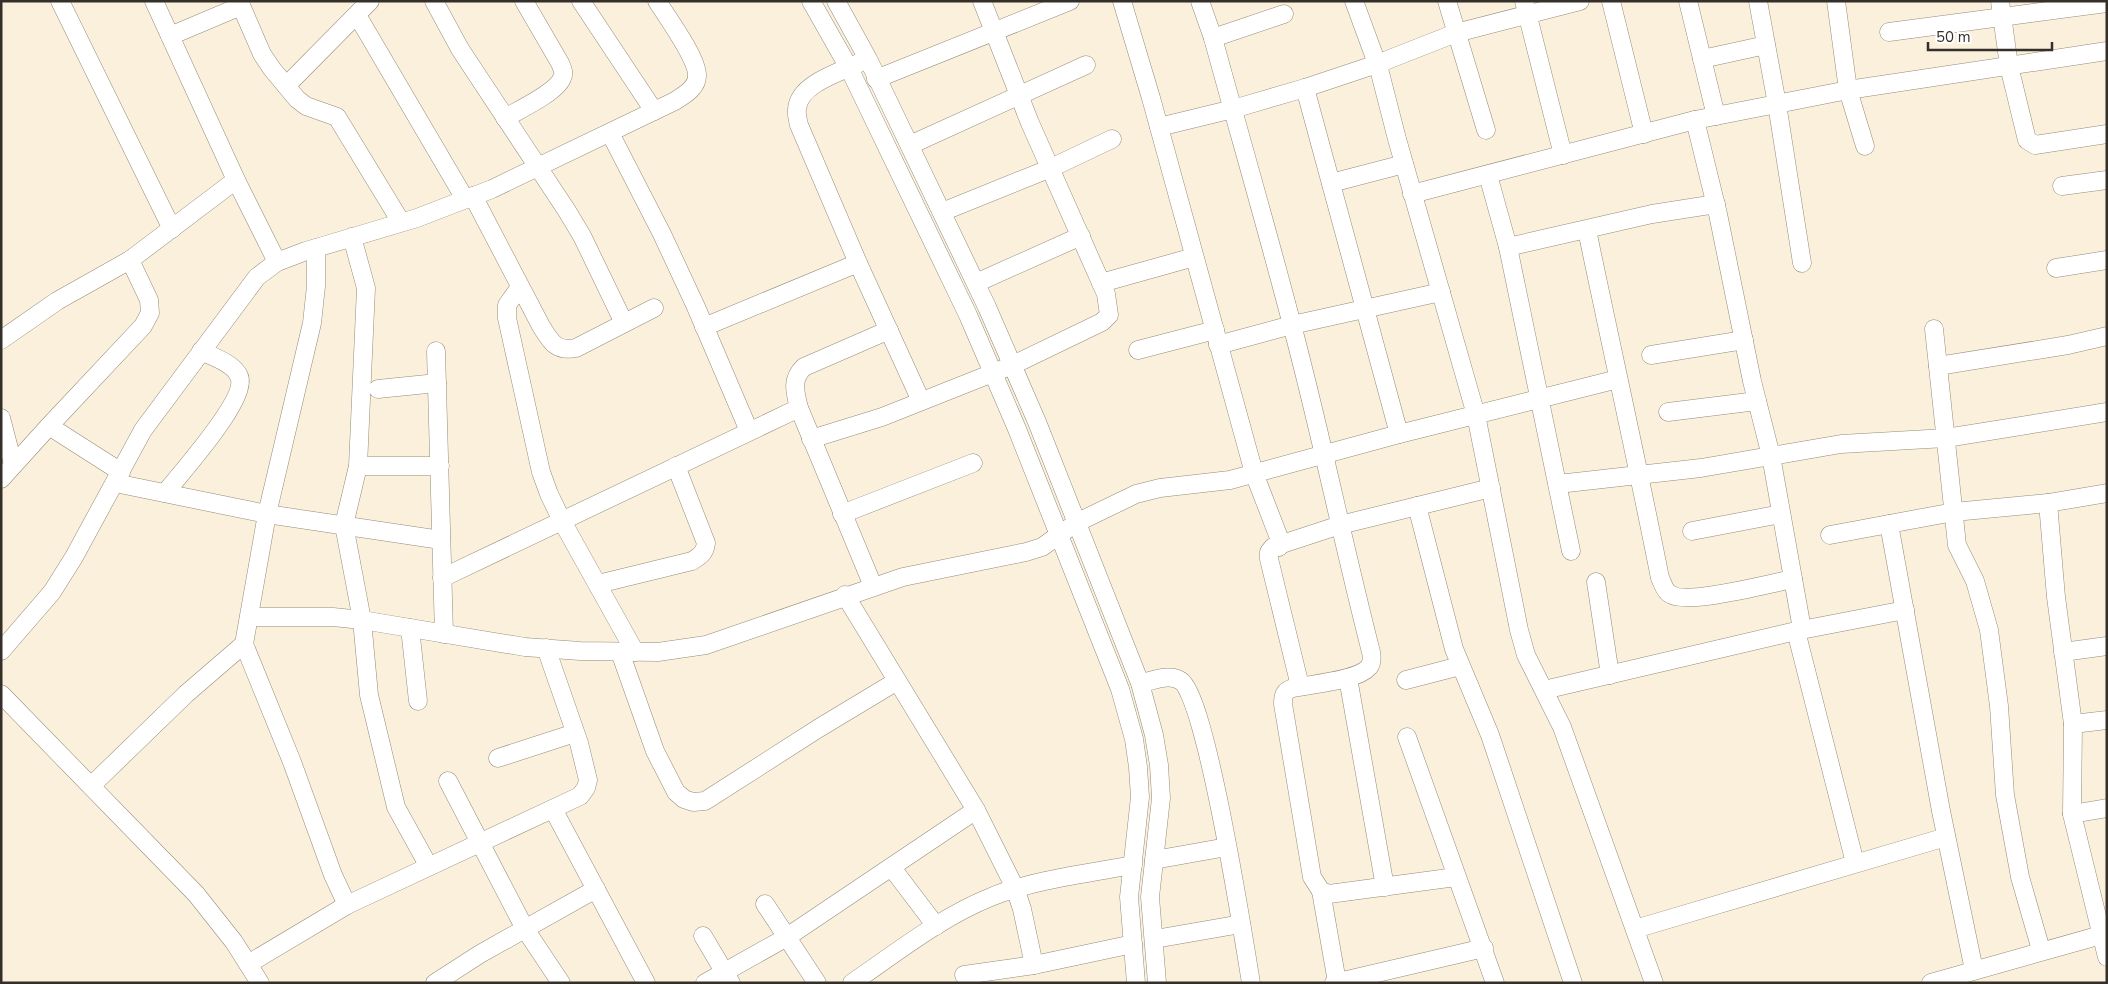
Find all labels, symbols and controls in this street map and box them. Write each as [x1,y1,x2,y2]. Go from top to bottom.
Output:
scale bar [1928,20,2052,52]
text: 50 m [1936,27,1971,47]

